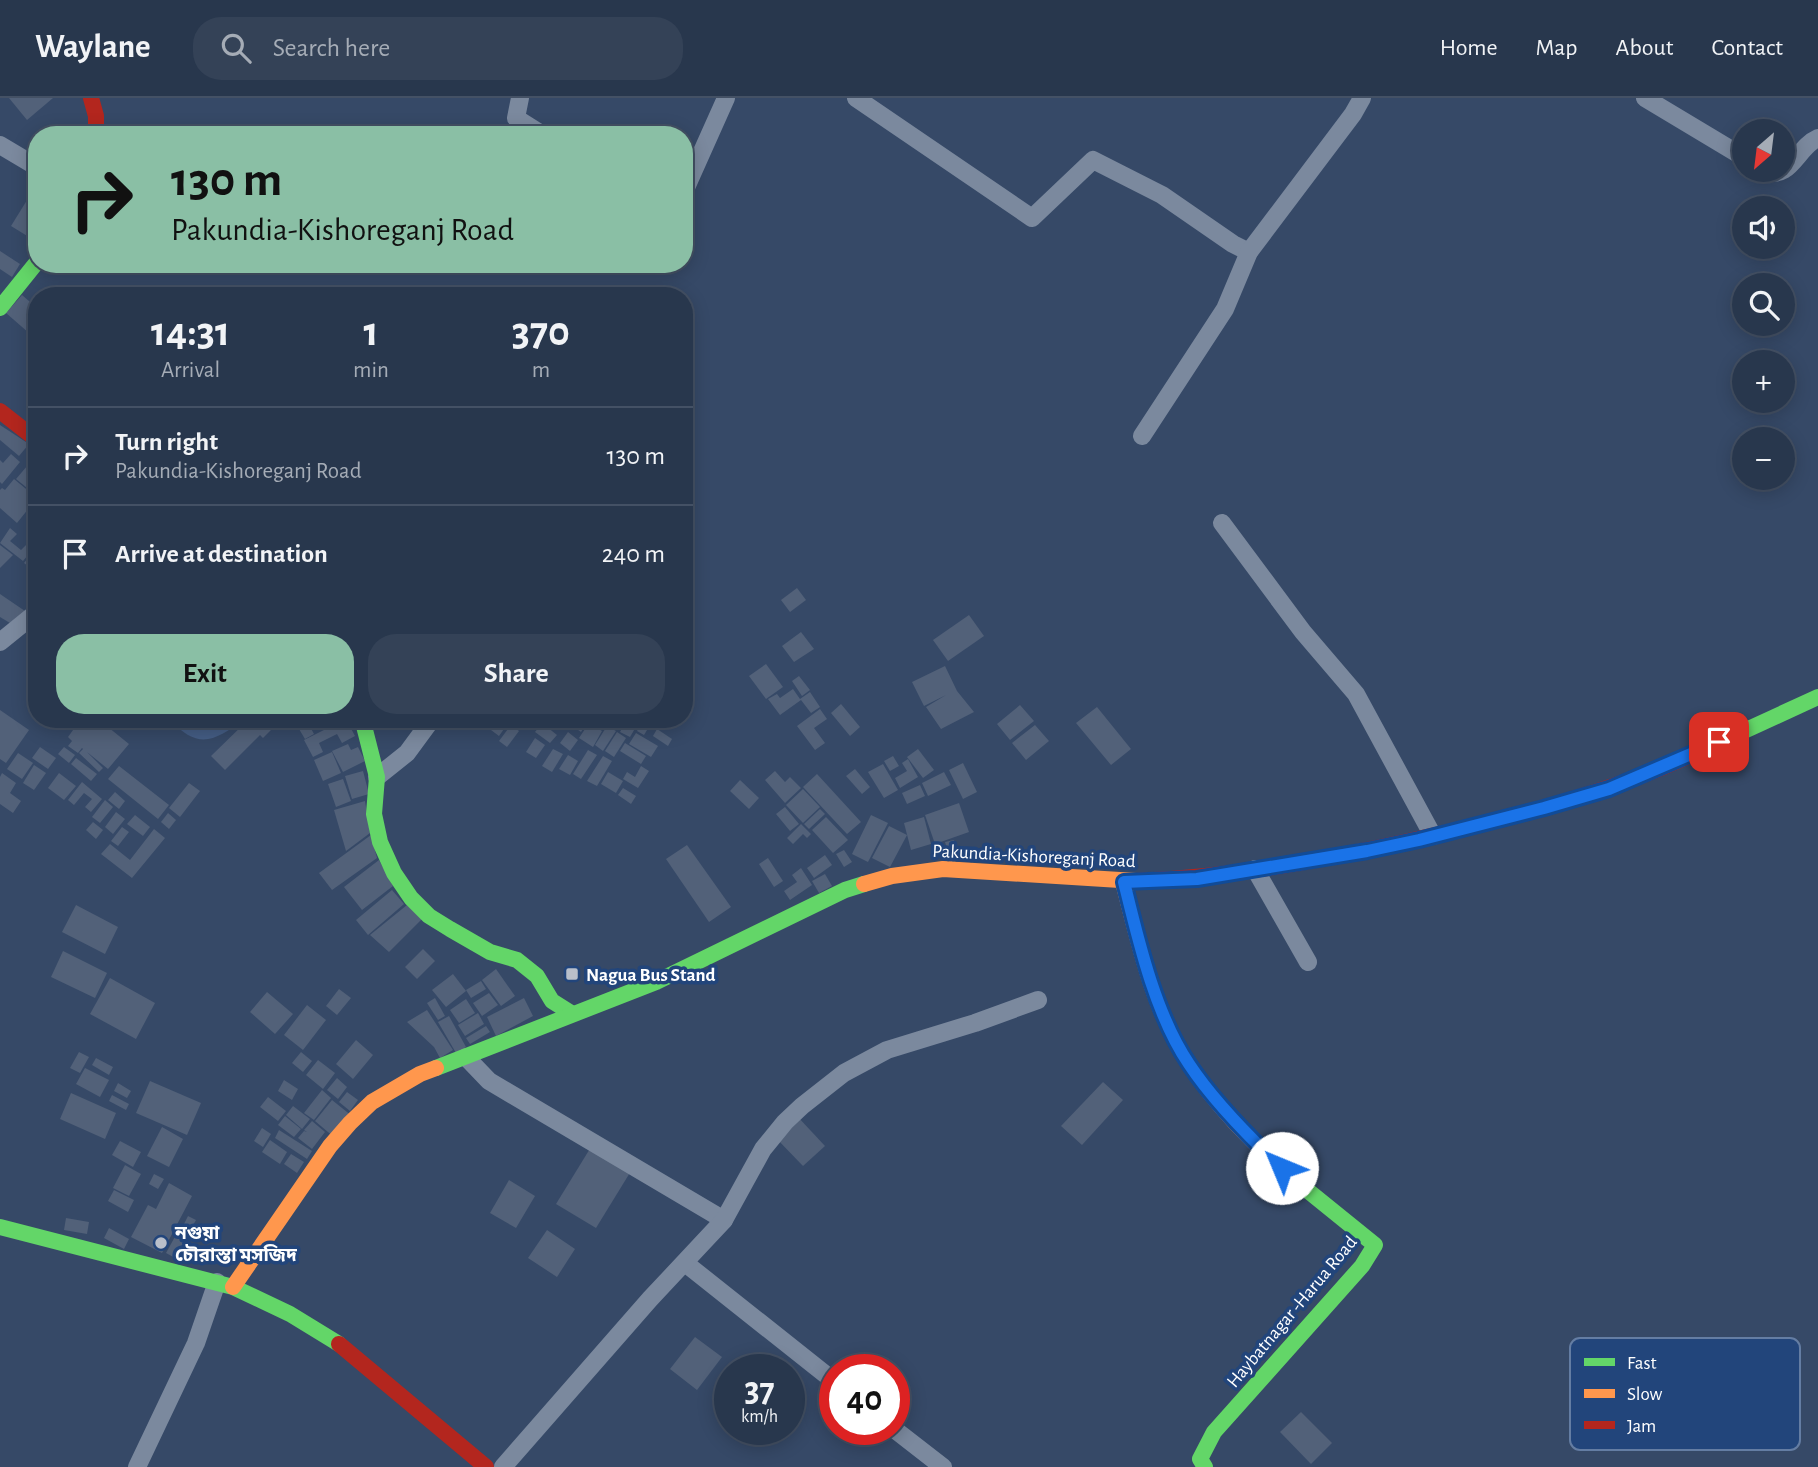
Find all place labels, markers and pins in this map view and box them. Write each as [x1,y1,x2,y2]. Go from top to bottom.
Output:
pin [1689,712,1749,772]
marker: Nagua Bus Stand [564,966,580,982]
place label: Nagua Bus Stand [586,966,716,985]
place label: নগুয়া চৌরাস্তা মসজিদ [174,1224,297,1265]
marker: নগুয়া চৌরাস্তা মসজিদ [153,1235,169,1251]

